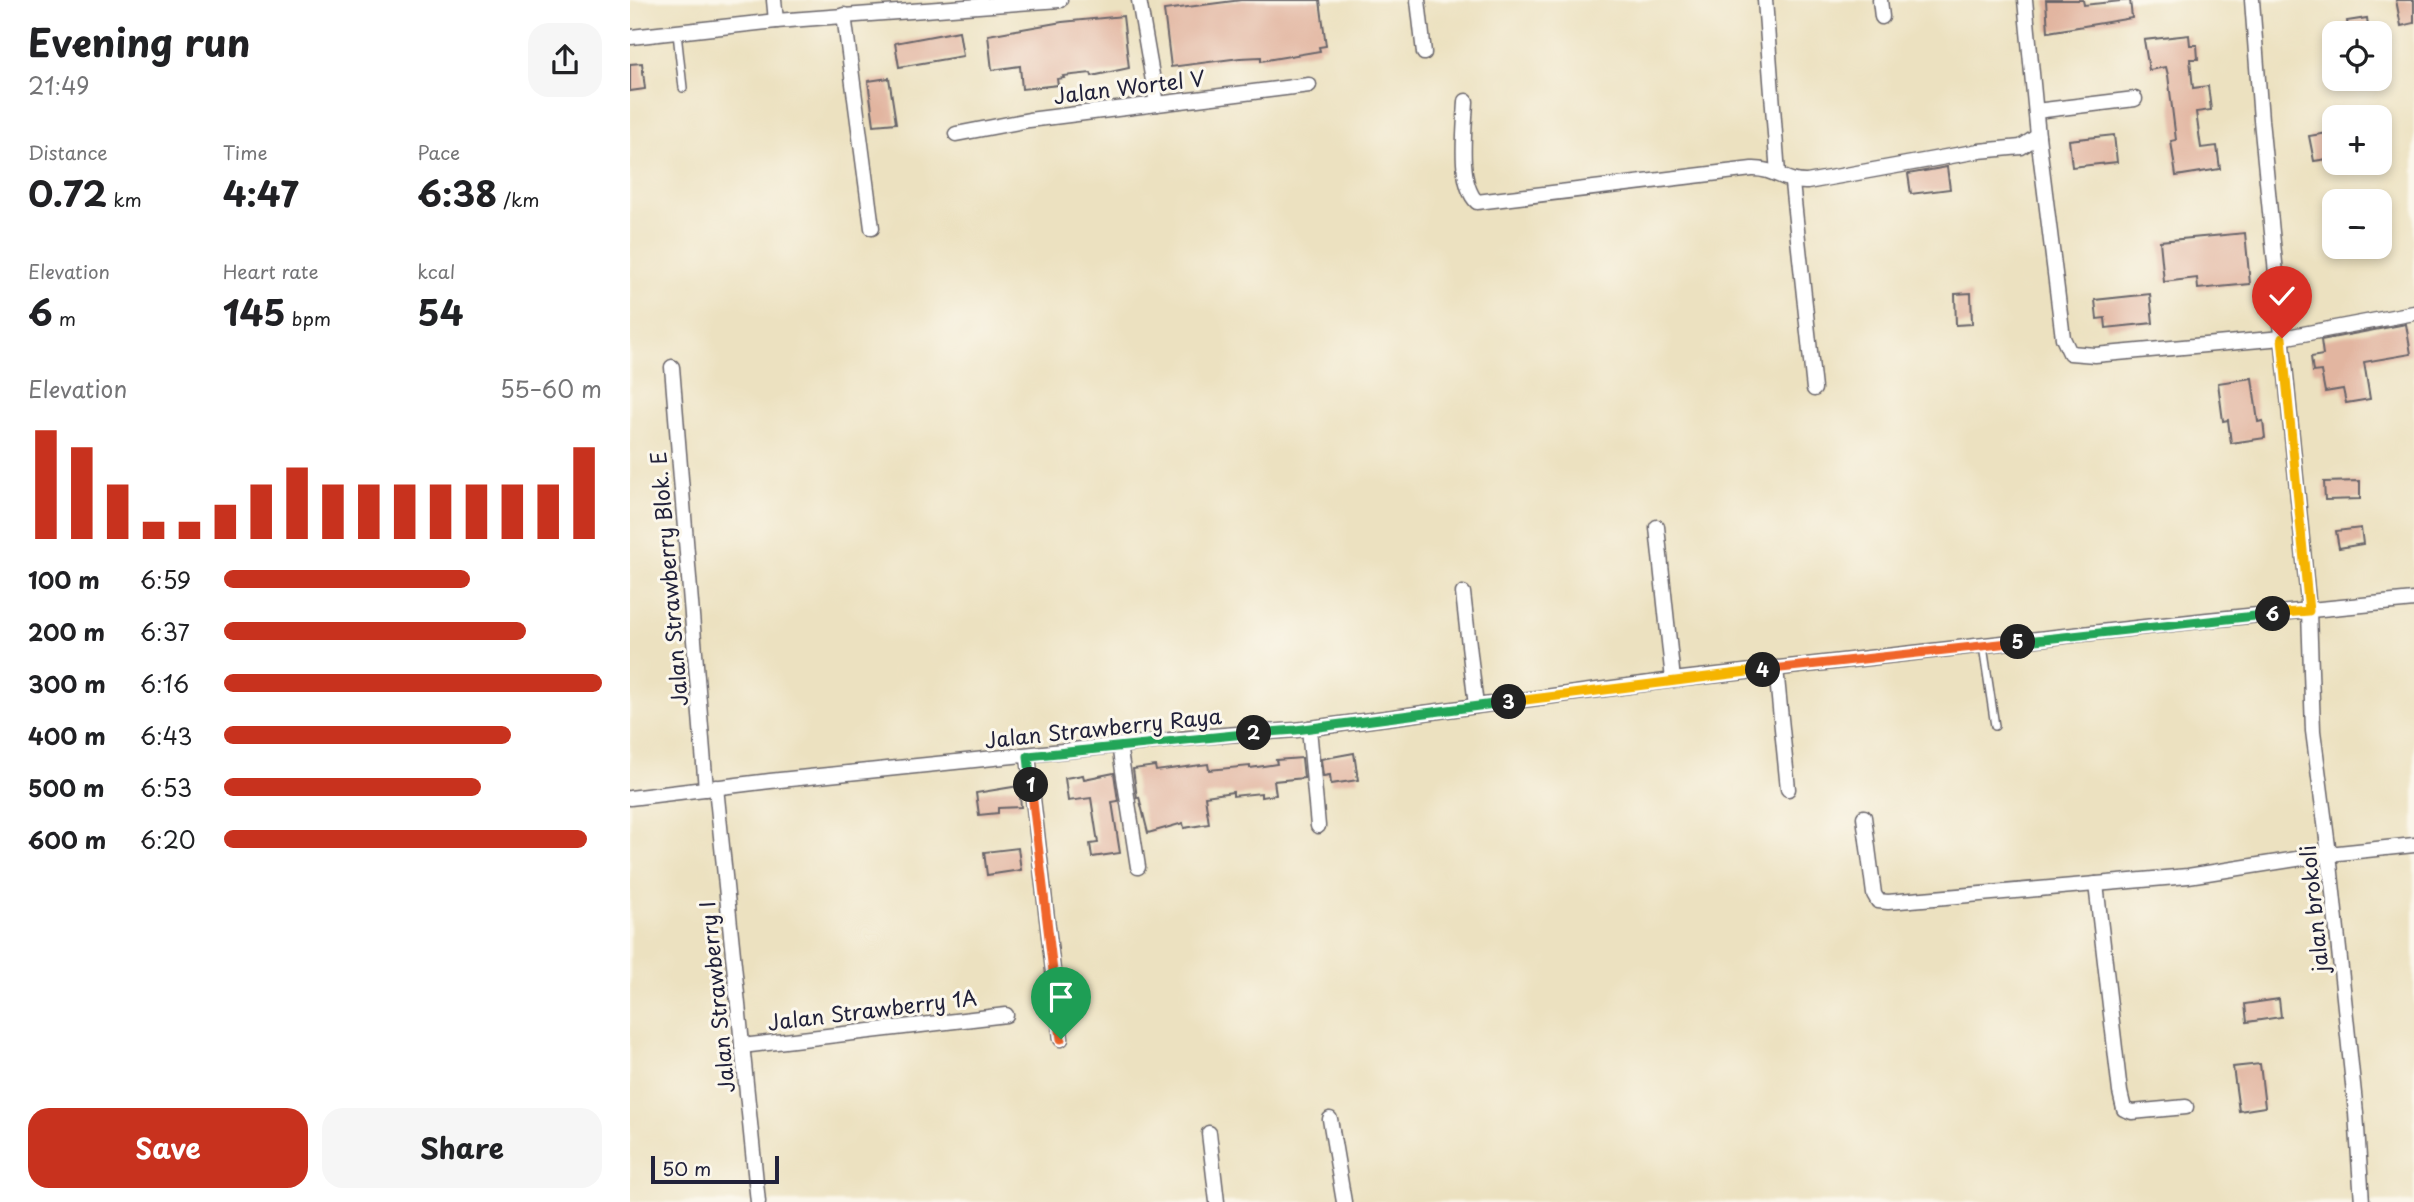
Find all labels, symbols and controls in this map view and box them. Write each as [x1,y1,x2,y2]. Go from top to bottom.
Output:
text: Evening run [28,13,250,70]
map controls [2322,21,2392,259]
button: locate [2322,21,2392,91]
button: share [528,23,602,97]
street label: Jalan Wortel V [1051,61,1207,111]
text: 21:49 [28,68,89,103]
button: + [2322,105,2392,175]
text: Distance [28,138,108,166]
text: Time [223,138,268,166]
text: Pace [417,138,460,166]
text: 0.72 [28,166,107,219]
text: 4:47 [223,166,299,219]
text: 6:38 [417,166,497,219]
text: km [107,185,142,213]
text: /km [497,185,540,213]
button: − [2322,189,2392,259]
text: Elevation [28,257,110,285]
text: Heart rate [223,257,319,285]
text: kcal [417,257,455,285]
pin [2252,266,2312,338]
icon: check [2263,277,2301,315]
text: 6 [28,285,53,338]
text: 145 [223,285,286,338]
text: 54 [417,285,464,338]
text: m [53,304,76,332]
text: bpm [286,304,331,332]
text: Elevation [28,371,127,406]
text: 55–60 m [500,371,602,406]
street label: Jalan Strawberry Blok. E [641,450,695,708]
text: 100 m [28,562,100,597]
text: 6:59 [140,562,191,597]
pin: 6 [2256,596,2290,632]
text: 6 [2266,599,2279,627]
text: 200 m [28,614,105,649]
text: 6:37 [140,614,190,649]
pin: 5 [2000,624,2036,660]
text: 5 [2011,627,2024,655]
pin: 4 [1746,652,1780,688]
text: 4 [1756,655,1769,683]
text: 300 m [28,666,106,701]
text: 6:16 [140,666,189,701]
pin: 3 [1492,684,1526,720]
text: 3 [1502,687,1515,715]
street label: Jalan Strawberry Raya [983,699,1224,755]
pin: 2 [1236,716,1272,750]
text: 400 m [28,718,106,753]
text: 6:43 [140,718,193,753]
text: 2 [1247,718,1260,746]
pin: 1 [1014,768,1048,802]
text: 500 m [28,770,105,805]
text: 6:53 [140,770,192,805]
text: 1 [1026,770,1035,798]
text: 600 m [28,822,106,857]
text: 6:20 [140,822,196,857]
street label: jalan brokoli [2290,844,2336,976]
street label: Jalan Strawberry I [690,899,742,1095]
pin [1031,967,1091,1039]
icon: arrive [1042,978,1080,1016]
street label: Jalan Strawberry 1A [765,980,979,1038]
button: Save [28,1108,308,1188]
button: Share [322,1108,602,1188]
scale bar [651,1153,779,1185]
text: 50 m [662,1154,711,1182]

